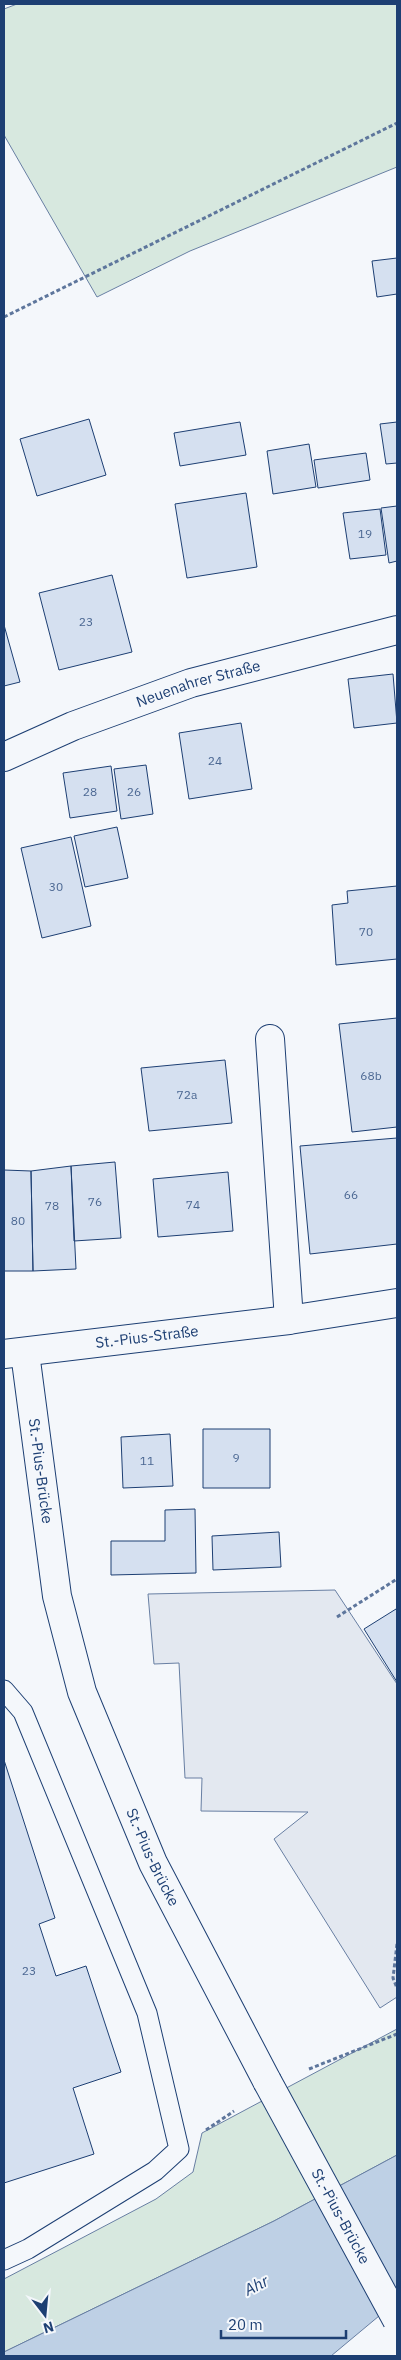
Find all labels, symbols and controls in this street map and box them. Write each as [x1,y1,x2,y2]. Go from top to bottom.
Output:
house number: 19 [358,526,372,541]
house number: 23 [79,614,93,629]
street label: Neuenahrer Straße [133,656,262,711]
house number: 24 [208,753,222,768]
house number: 28 [83,784,97,799]
house number: 26 [127,784,141,799]
house number: 30 [49,879,63,894]
house number: 70 [359,924,373,939]
house number: 68b [360,1068,382,1083]
house number: 72a [177,1087,198,1102]
house number: 66 [344,1187,358,1202]
house number: 76 [88,1194,102,1209]
house number: 74 [186,1197,200,1212]
house number: 78 [45,1198,59,1213]
house number: 80 [11,1213,25,1228]
street label: St.-Pius-Straße [94,1321,199,1352]
street label: St.-Pius-Brücke [25,1417,57,1525]
house number: 9 [232,1450,240,1465]
house number: 11 [140,1453,154,1468]
street label: St.-Pius-Brücke [122,1805,184,1909]
house number: 23 [22,1963,36,1978]
street label: St.-Pius-Brücke [307,2165,375,2267]
water label: Ahr [240,2270,273,2300]
north arrow [20,2290,70,2340]
scale bar [221,2308,346,2340]
text: 20 m [228,2315,263,2334]
text: N [41,2317,56,2338]

